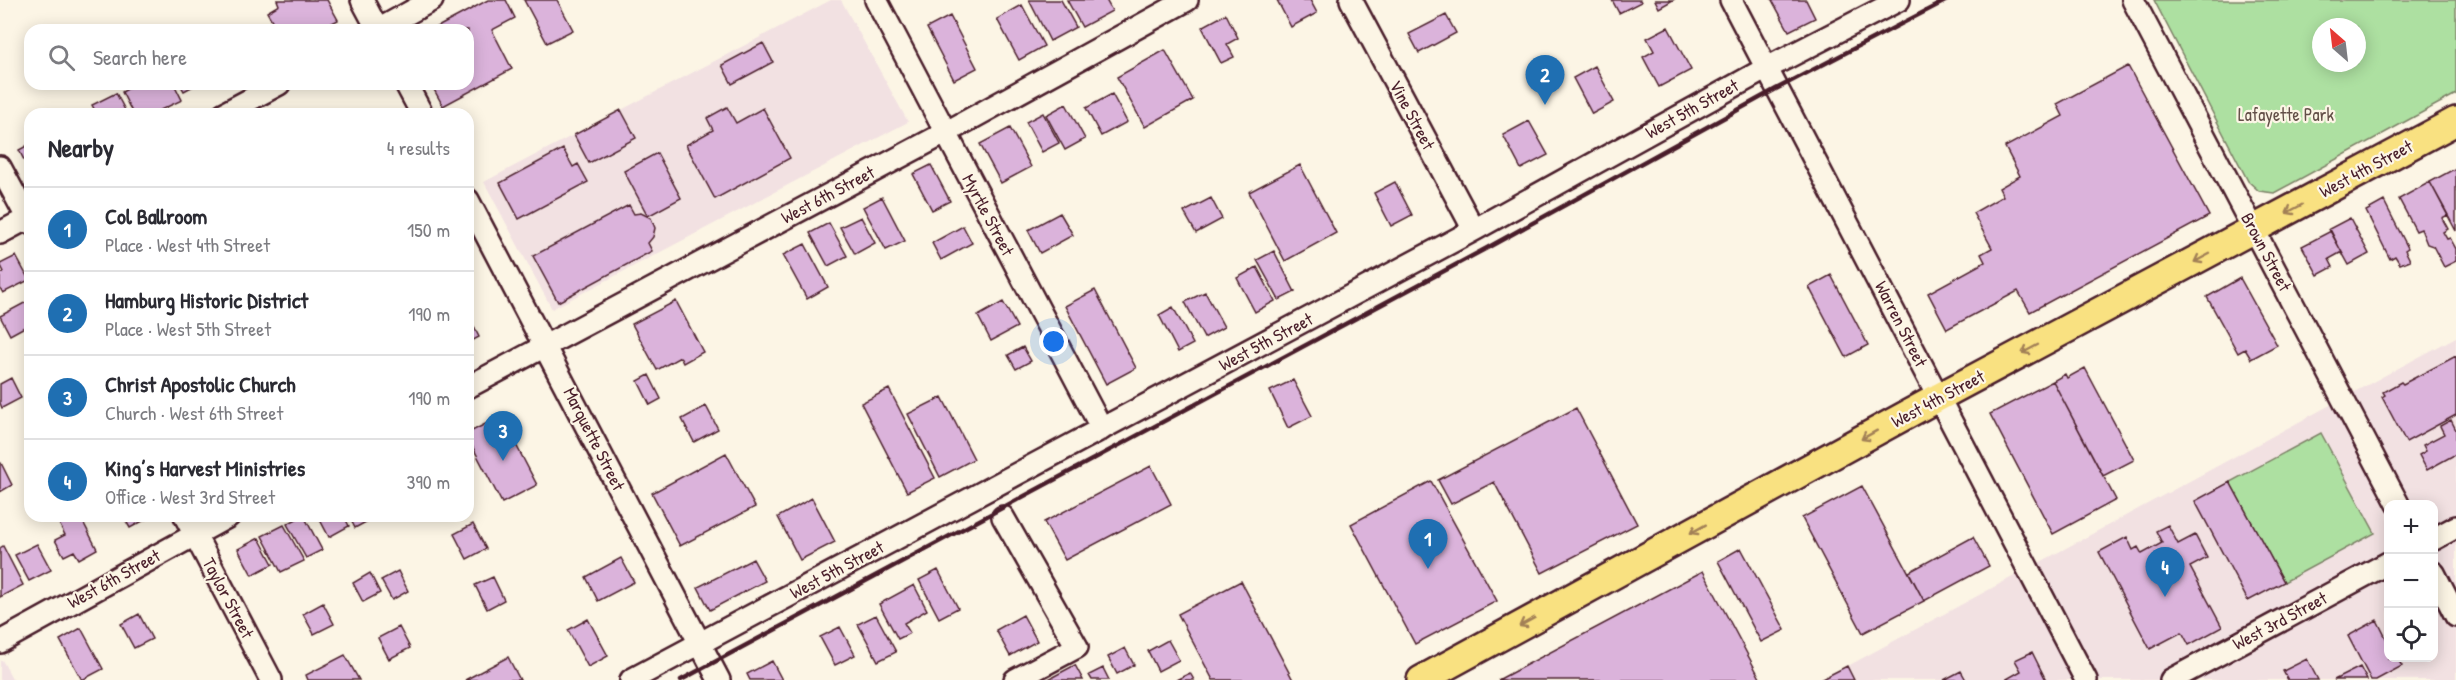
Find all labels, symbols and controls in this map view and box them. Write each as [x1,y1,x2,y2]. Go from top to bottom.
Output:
north arrow [2312,18,2366,72]
search box [24,24,474,90]
icon: search [45,41,78,74]
text: Search here [93,42,187,72]
pin: 2 [1526,56,1564,105]
street label: West 5th Street [1641,72,1744,144]
street label: Vine Street [1384,76,1442,155]
park label: Lafayette Park [2238,102,2334,127]
text: Nearby [48,130,114,165]
street label: West 4th Street [2315,133,2417,204]
text: 4 results [387,134,450,161]
street label: West 6th Street [777,159,880,230]
street label: Myrtle Street [956,169,1021,261]
text: Col Ballroom [105,201,207,231]
one-way arrow [2286,203,2303,215]
street label: Brown Street [2235,208,2298,296]
text: 1 [64,216,71,243]
text: 150 m [407,216,450,243]
text: Place · West 4th Street [105,231,270,258]
one-way arrow [2194,253,2212,264]
street label: Warren Street [1869,277,1934,372]
text: Hamburg Historic District [105,285,308,315]
text: 2 [63,300,72,327]
text: 190 m [408,300,450,327]
street label: West 5th Street [1214,306,1318,377]
text: Place · West 5th Street [105,315,271,342]
your location [1039,327,1068,356]
one-way arrow [2022,344,2040,355]
street label: West 4th Street [1887,363,1989,434]
text: Christ Apostolic Church [105,369,295,399]
street label: Marquette Street [558,383,632,495]
text: 3 [63,384,72,411]
text: 190 m [408,384,450,411]
text: Church · West 6th Street [105,399,283,426]
pin: 3 [484,412,522,461]
one-way arrow [1861,430,1878,442]
text: King’s Harvest Ministries [105,453,305,483]
text: 4 [64,468,71,495]
text: 390 m [407,468,450,495]
text: Office · West 3rd Street [105,483,275,510]
map controls [2384,500,2438,662]
button: + [2384,500,2438,554]
pin: 1 [1408,520,1448,569]
one-way arrow [1690,523,1707,535]
street label: West 5th Street [785,534,889,605]
street label: West 6th Street [63,542,165,614]
pin: 4 [2146,548,2184,597]
street label: Taylor Street [197,553,261,643]
button: − [2384,554,2438,608]
street label: West 3rd Street [2228,585,2332,656]
button: locate [2384,608,2438,662]
one-way arrow [1519,616,1536,628]

